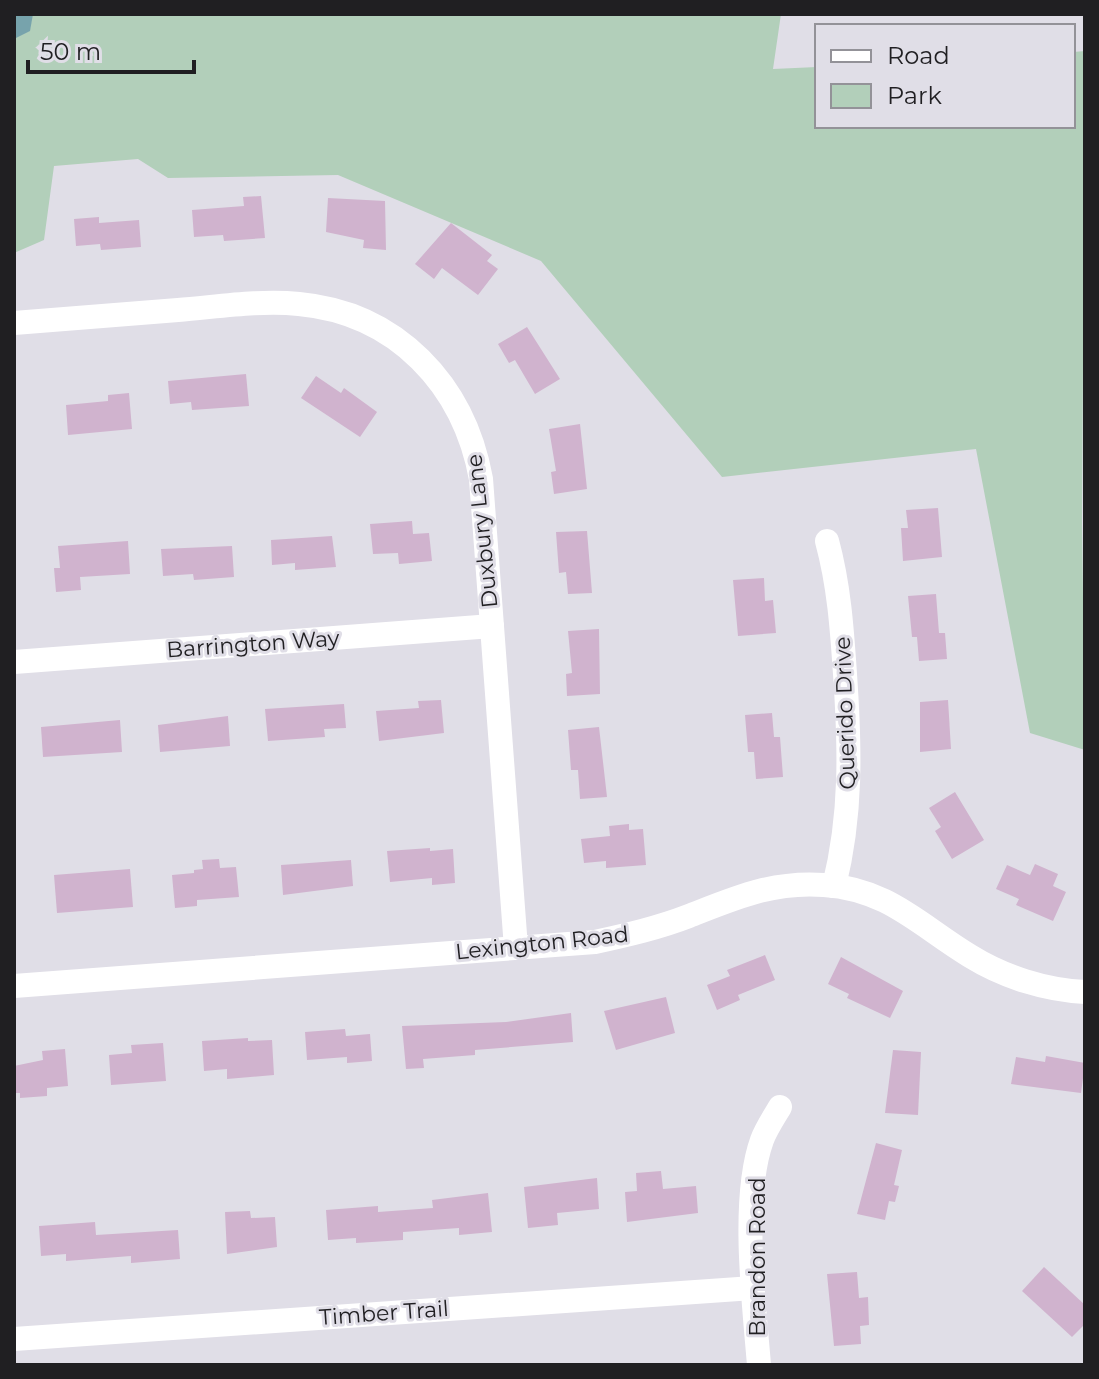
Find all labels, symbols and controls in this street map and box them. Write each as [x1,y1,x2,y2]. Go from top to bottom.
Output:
scale bar [28,24,194,74]
legend [815,24,1075,128]
text: 50 m [40,37,101,66]
text: Road [887,41,950,70]
text: Park [887,81,942,110]
street label: Duxbury Lane [460,453,504,609]
street label: Barrington Way [166,624,341,664]
street label: Querido Drive [829,636,861,790]
street label: Lexington Road [454,920,630,966]
street label: Brandon Road [744,1177,771,1337]
street label: Timber Trail [318,1295,450,1331]

